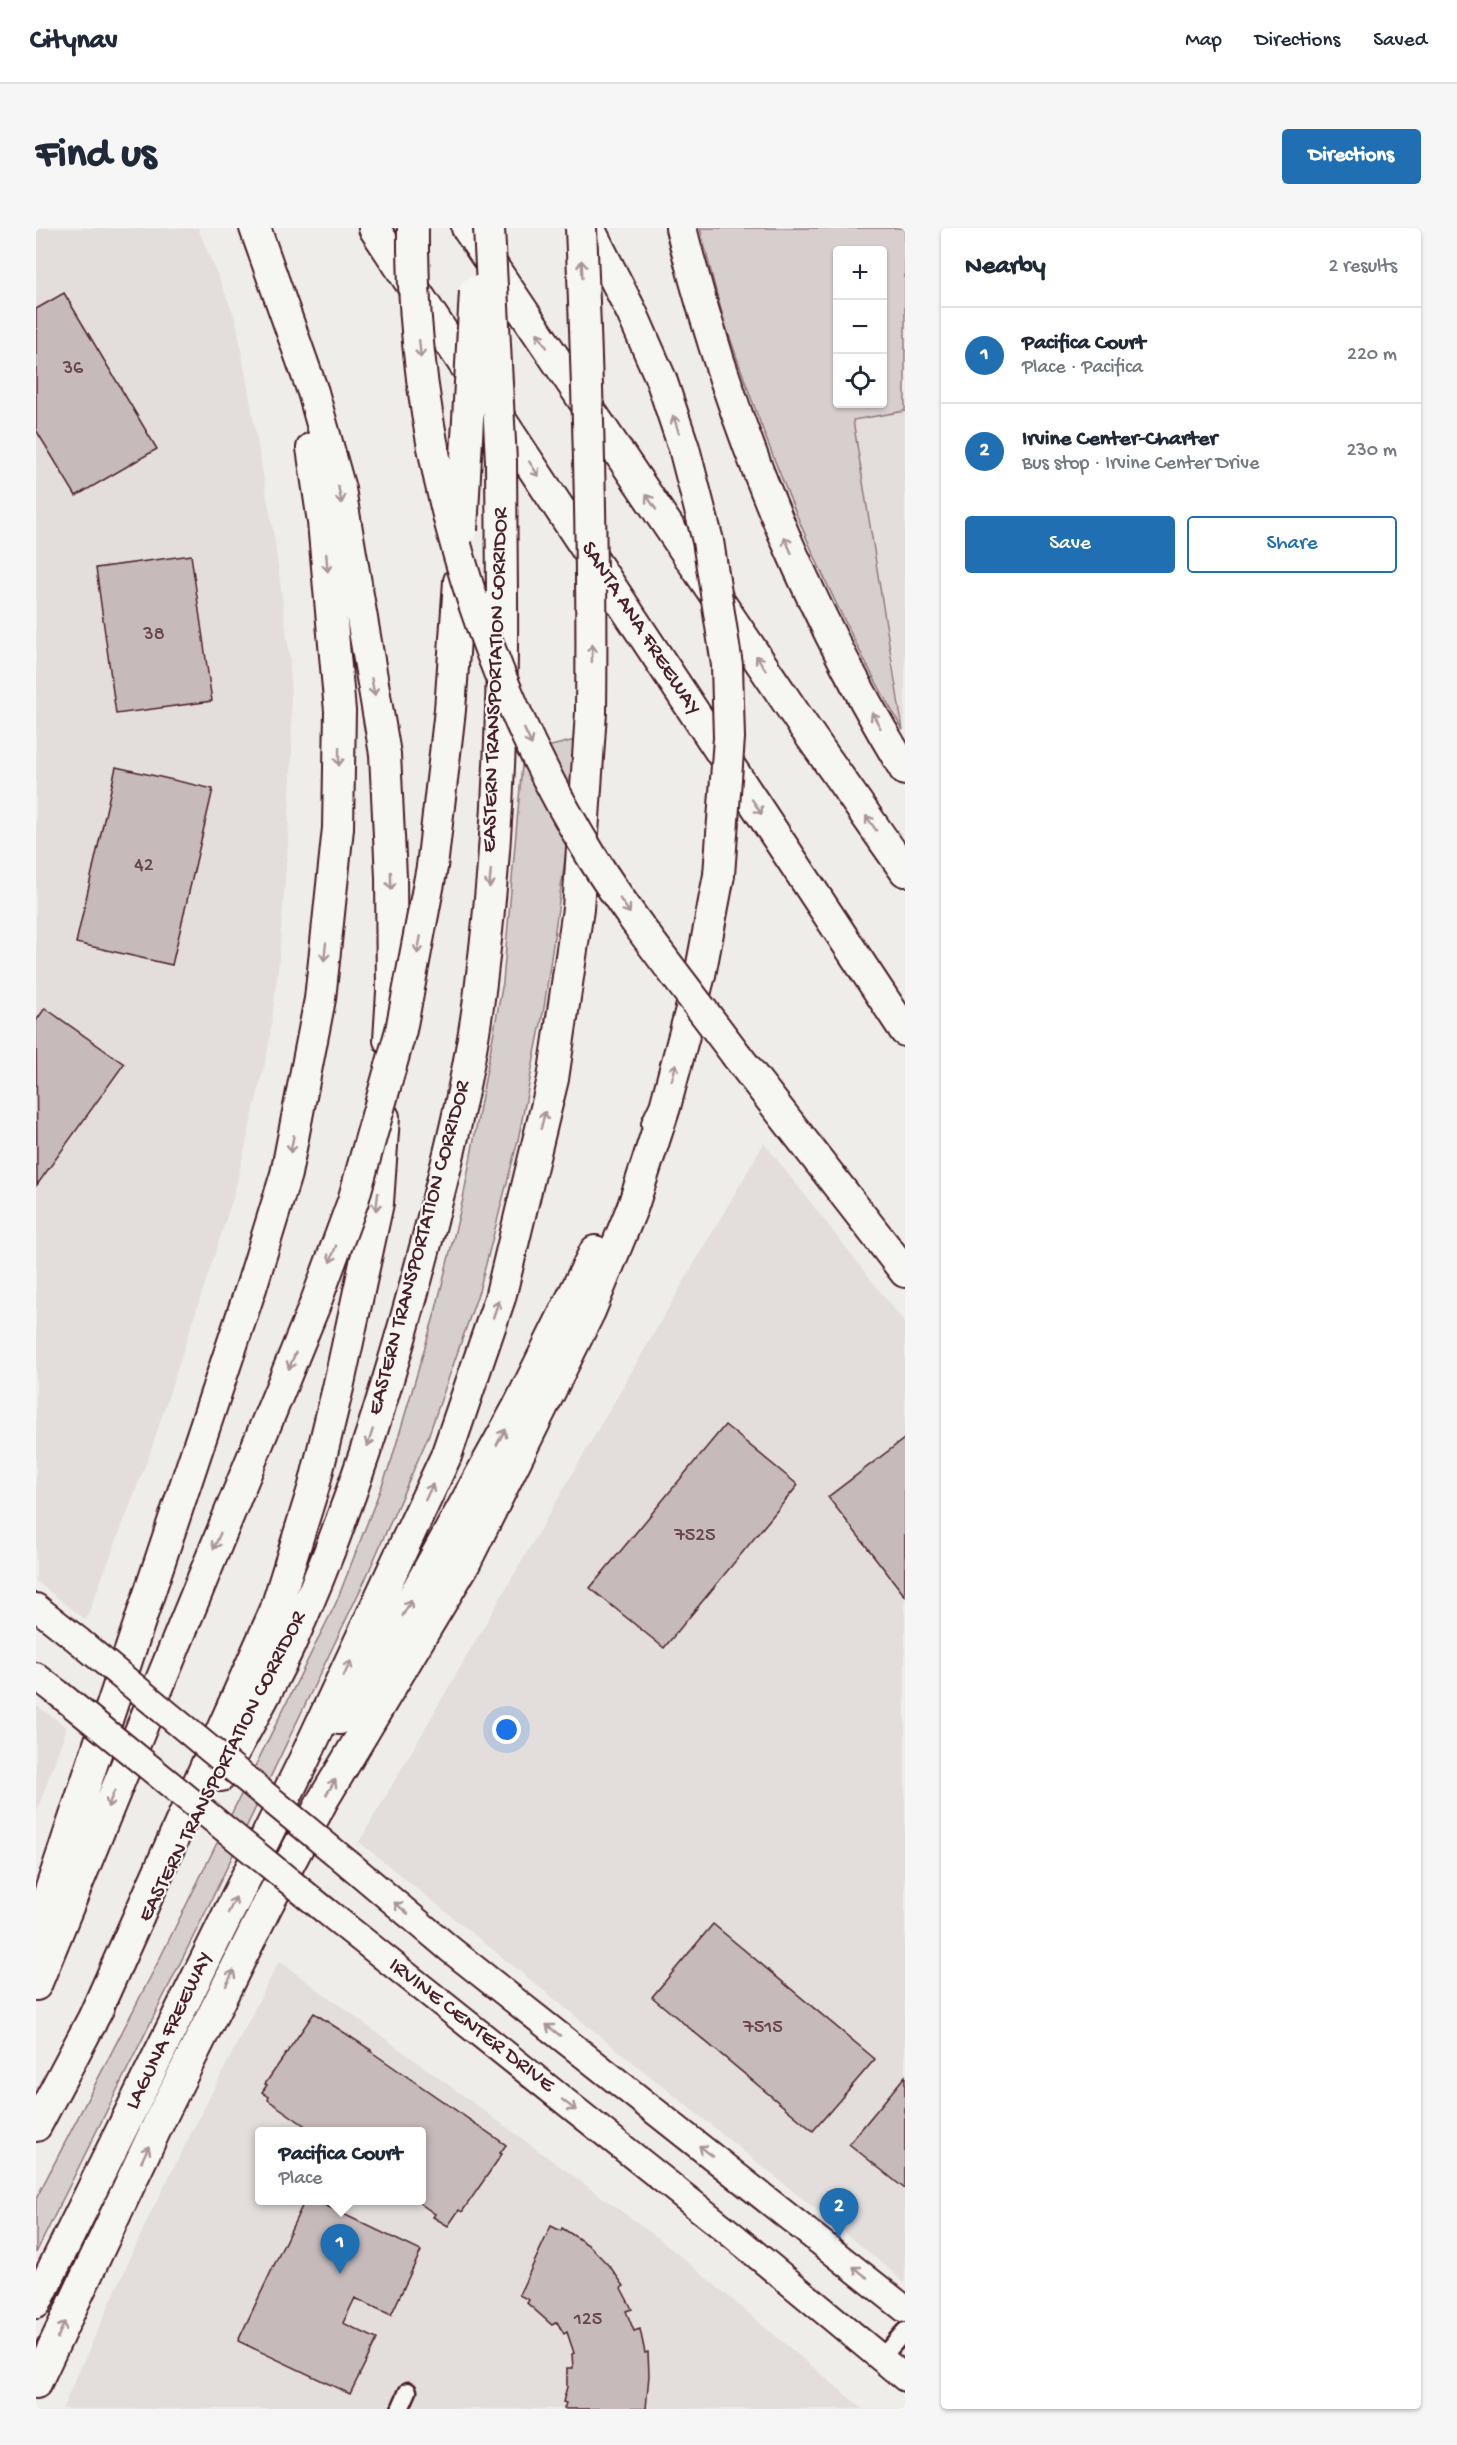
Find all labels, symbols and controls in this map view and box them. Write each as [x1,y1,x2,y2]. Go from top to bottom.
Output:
text: Citynav [30,25,118,58]
text: Map [1185,29,1222,54]
text: Directions [1255,29,1340,54]
text: Saved [1373,29,1427,54]
button: Directions [1282,129,1421,184]
text: Find us [36,132,156,181]
map controls [833,246,887,408]
button: + [833,246,887,300]
text: Nearby [965,252,1046,283]
text: 2 results [1328,256,1397,279]
one-way arrow [577,260,588,280]
button: − [833,300,887,354]
text: Pacifica Court [1022,331,1145,357]
one-way arrow [535,332,548,349]
one-way arrow [414,339,425,359]
text: 1 [980,344,989,367]
text: 220 m [1347,344,1397,367]
button: locate [833,354,887,408]
text: Place · Pacifica [1022,357,1143,380]
house number: 36 [62,358,84,381]
one-way arrow [670,415,681,434]
text: Irvine Center-Charter [1022,427,1217,453]
text: 2 [980,440,989,463]
text: 230 m [1347,440,1397,463]
text: Bus stop · Irvine Center Drive [1022,453,1259,476]
one-way arrow [528,461,540,477]
one-way arrow [335,485,346,504]
one-way arrow [645,494,657,511]
street label: EASTERN TRANSPORTATION CORRIDOR [477,506,515,853]
button: Save [965,516,1175,573]
button: Share [1187,516,1397,573]
street label: SANTA ANA FREEWAY [574,537,706,721]
one-way arrow [782,537,793,555]
one-way arrow [322,552,333,572]
house number: 38 [142,624,165,647]
one-way arrow [586,644,598,664]
one-way arrow [754,655,766,672]
one-way arrow [368,677,379,697]
one-way arrow [870,711,881,729]
one-way arrow [522,728,534,746]
one-way arrow [333,747,345,767]
one-way arrow [751,798,763,815]
one-way arrow [865,816,877,832]
house number: 42 [134,855,154,878]
one-way arrow [484,869,495,889]
one-way arrow [385,871,396,891]
one-way arrow [619,897,631,914]
one-way arrow [413,935,424,954]
one-way arrow [319,941,330,961]
one-way arrow [669,1062,681,1081]
street label: EASTERN TRANSPORTATION CORRIDOR [363,1076,478,1418]
one-way arrow [538,1111,550,1130]
one-way arrow [286,1133,297,1153]
one-way arrow [372,1191,383,1211]
one-way arrow [327,1244,338,1263]
one-way arrow [492,1300,503,1319]
one-way arrow [286,1351,297,1369]
one-way arrow [364,1428,375,1447]
one-way arrow [495,1429,507,1446]
one-way arrow [424,1484,436,1502]
house number: 7525 [673,1525,716,1548]
one-way arrow [211,1531,222,1550]
one-way arrow [401,1600,413,1617]
street label: EASTERN TRANSPORTATION CORRIDOR [133,1606,314,1927]
one-way arrow [342,1661,354,1679]
your location [492,1715,521,1744]
one-way arrow [325,1779,337,1796]
one-way arrow [105,1789,116,1808]
one-way arrow [227,1896,239,1914]
one-way arrow [394,1901,409,1915]
street label: LAGUNA FREEWAY [121,1948,219,2114]
street label: IRVINE CENTER DRIVE [383,1953,560,2100]
one-way arrow [225,1970,237,1988]
house number: 7515 [742,2017,783,2040]
one-way arrow [546,2024,562,2037]
one-way arrow [561,2098,577,2111]
popup [255,2127,426,2205]
text: Pacifica Court [279,2142,402,2168]
one-way arrow [139,2145,151,2163]
one-way arrow [699,2145,715,2158]
text: Place [279,2168,322,2191]
pin: 2 [820,2188,858,2238]
pin: 1 [320,2224,360,2274]
one-way arrow [852,2265,868,2278]
house number: 125 [573,2309,602,2332]
one-way arrow [56,2321,68,2339]

